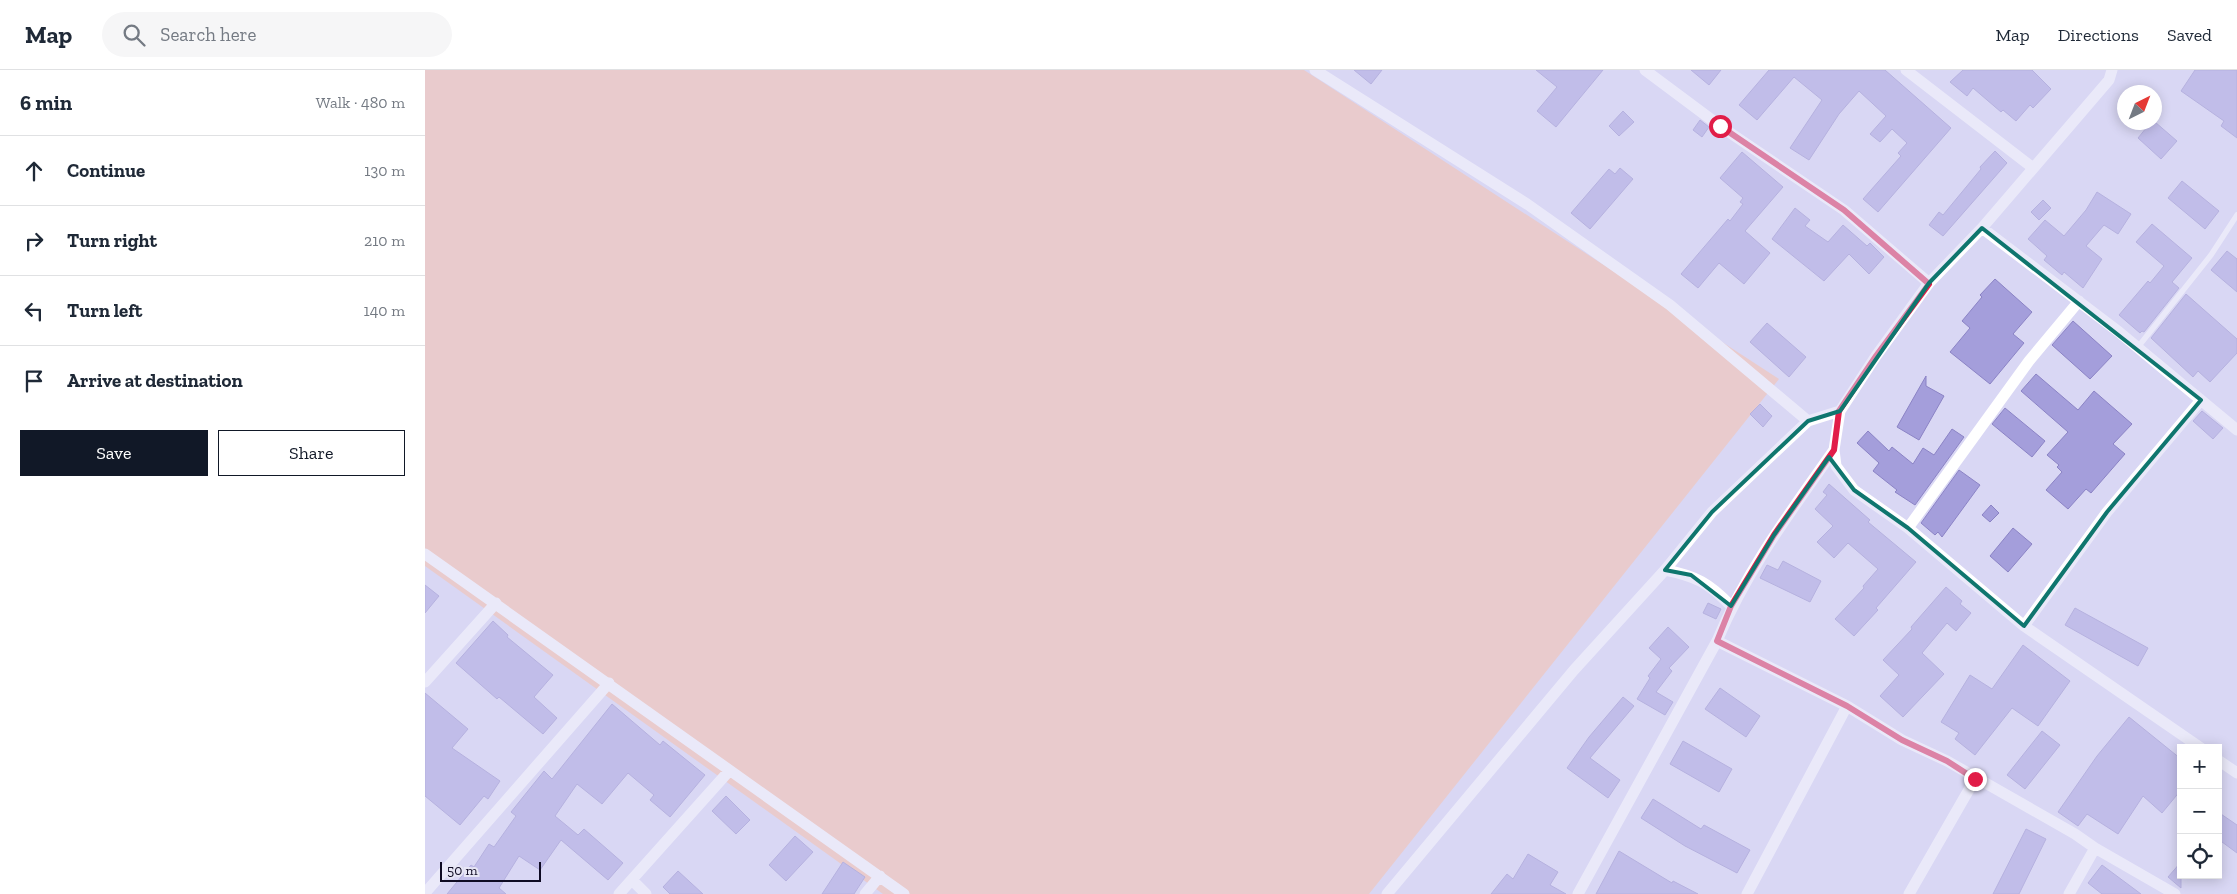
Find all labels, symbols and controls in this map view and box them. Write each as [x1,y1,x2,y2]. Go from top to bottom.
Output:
search box [102,12,452,57]
text: Map [25,20,72,49]
icon: search [120,21,148,49]
text: Search here [160,23,257,46]
text: Map [1995,24,2030,46]
text: Directions [2058,24,2139,46]
text: Saved [2167,24,2212,46]
north arrow [2117,85,2162,130]
text: 6 min [20,90,72,115]
text: Walk · 480 m [316,93,405,112]
route start [1709,115,1732,138]
icon: ahead [20,157,48,185]
text: Continue [67,159,145,182]
text: 130 m [364,161,405,180]
icon: right [20,227,48,255]
text: Turn right [67,229,157,252]
text: 210 m [364,231,405,250]
icon: left [20,297,48,325]
text: Turn left [67,299,142,322]
text: 140 m [364,301,405,320]
icon: arrive [20,367,48,395]
text: Arrive at destination [67,369,243,392]
button: Save [20,430,208,476]
button: Share [218,430,405,476]
map controls [2177,744,2222,879]
button: + [2177,744,2222,789]
route end [1964,768,1987,791]
button: − [2177,789,2222,834]
button: locate [2177,834,2222,879]
scale bar [440,859,541,882]
text: 50 m [447,862,478,879]

